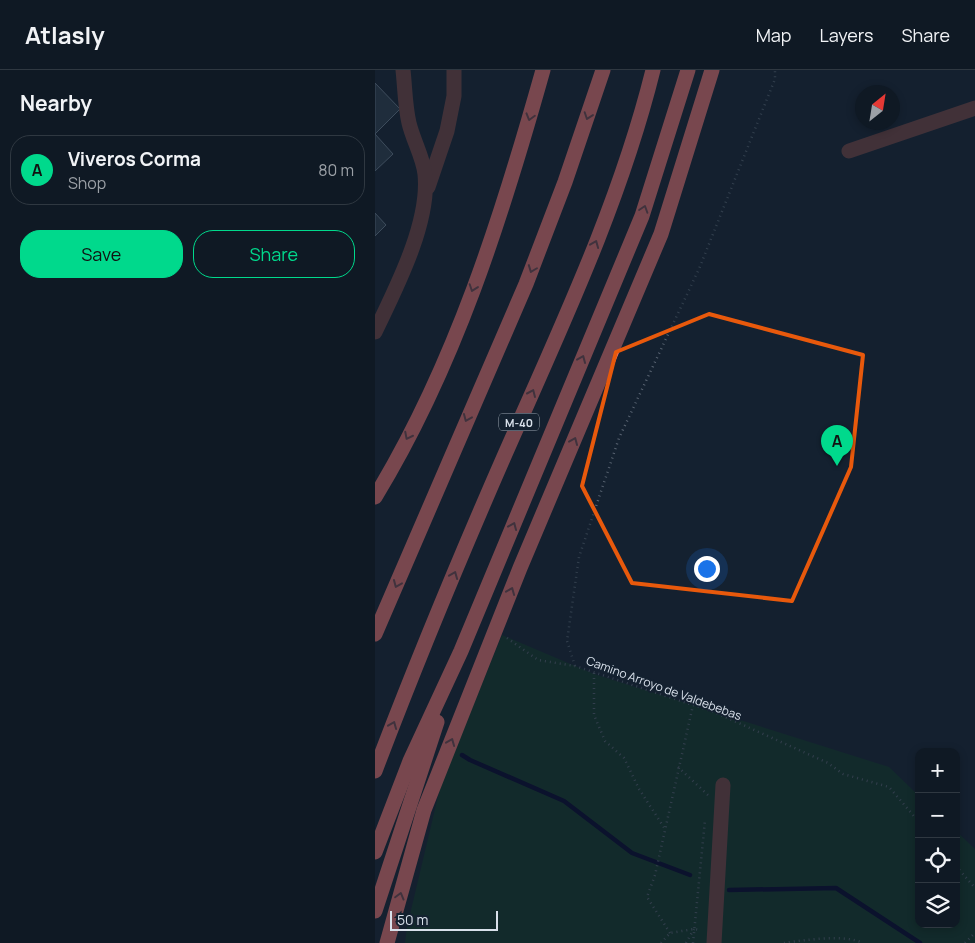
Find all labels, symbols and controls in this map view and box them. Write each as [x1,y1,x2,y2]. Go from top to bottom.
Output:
text: Atlasly [25,18,105,51]
text: Map [756,23,791,47]
text: Layers [819,23,873,47]
text: Share [901,23,950,47]
north arrow [855,85,900,130]
text: Nearby [20,89,92,117]
one-way arrow [525,112,536,121]
one-way arrow [583,112,593,120]
text: Viveros Corma [68,146,201,172]
text: A [32,159,42,181]
text: 80 m [318,159,354,181]
text: Shop [68,172,106,194]
one-way arrow [638,205,648,214]
button: Save [20,230,183,278]
button: Share [193,230,355,278]
one-way arrow [589,240,600,249]
one-way arrow [528,264,538,273]
one-way arrow [469,283,479,291]
one-way arrow [576,355,587,364]
one-way arrow [525,389,536,398]
one-way arrow [463,413,474,422]
road number: M-40 [499,414,539,431]
pin: A [821,425,853,466]
one-way arrow [404,431,414,440]
one-way arrow [567,437,578,446]
one-way arrow [508,522,518,530]
your location [694,556,720,582]
one-way arrow [447,571,458,580]
one-way arrow [392,579,403,588]
one-way arrow [505,587,515,596]
street label: Camino Arroyo de Valdebebas [584,652,744,724]
one-way arrow [387,722,397,730]
one-way arrow [445,738,455,747]
map controls [915,748,960,928]
button: + [915,748,960,793]
button: − [915,793,960,838]
button: locate [915,838,960,883]
button: layers [915,883,960,928]
one-way arrow [395,892,405,901]
scale bar [390,908,497,931]
text: 50 m [397,910,428,929]

